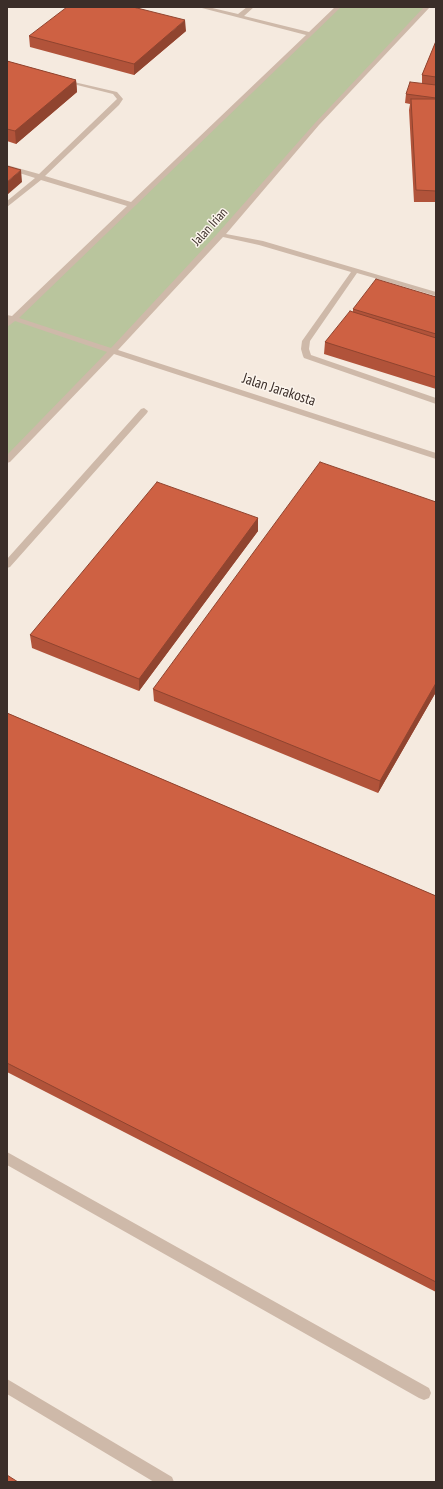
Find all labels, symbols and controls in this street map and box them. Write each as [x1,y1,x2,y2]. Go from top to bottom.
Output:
street label: Jalan Irian [189,205,231,249]
street label: Jalan Jarakosta [240,370,318,410]

